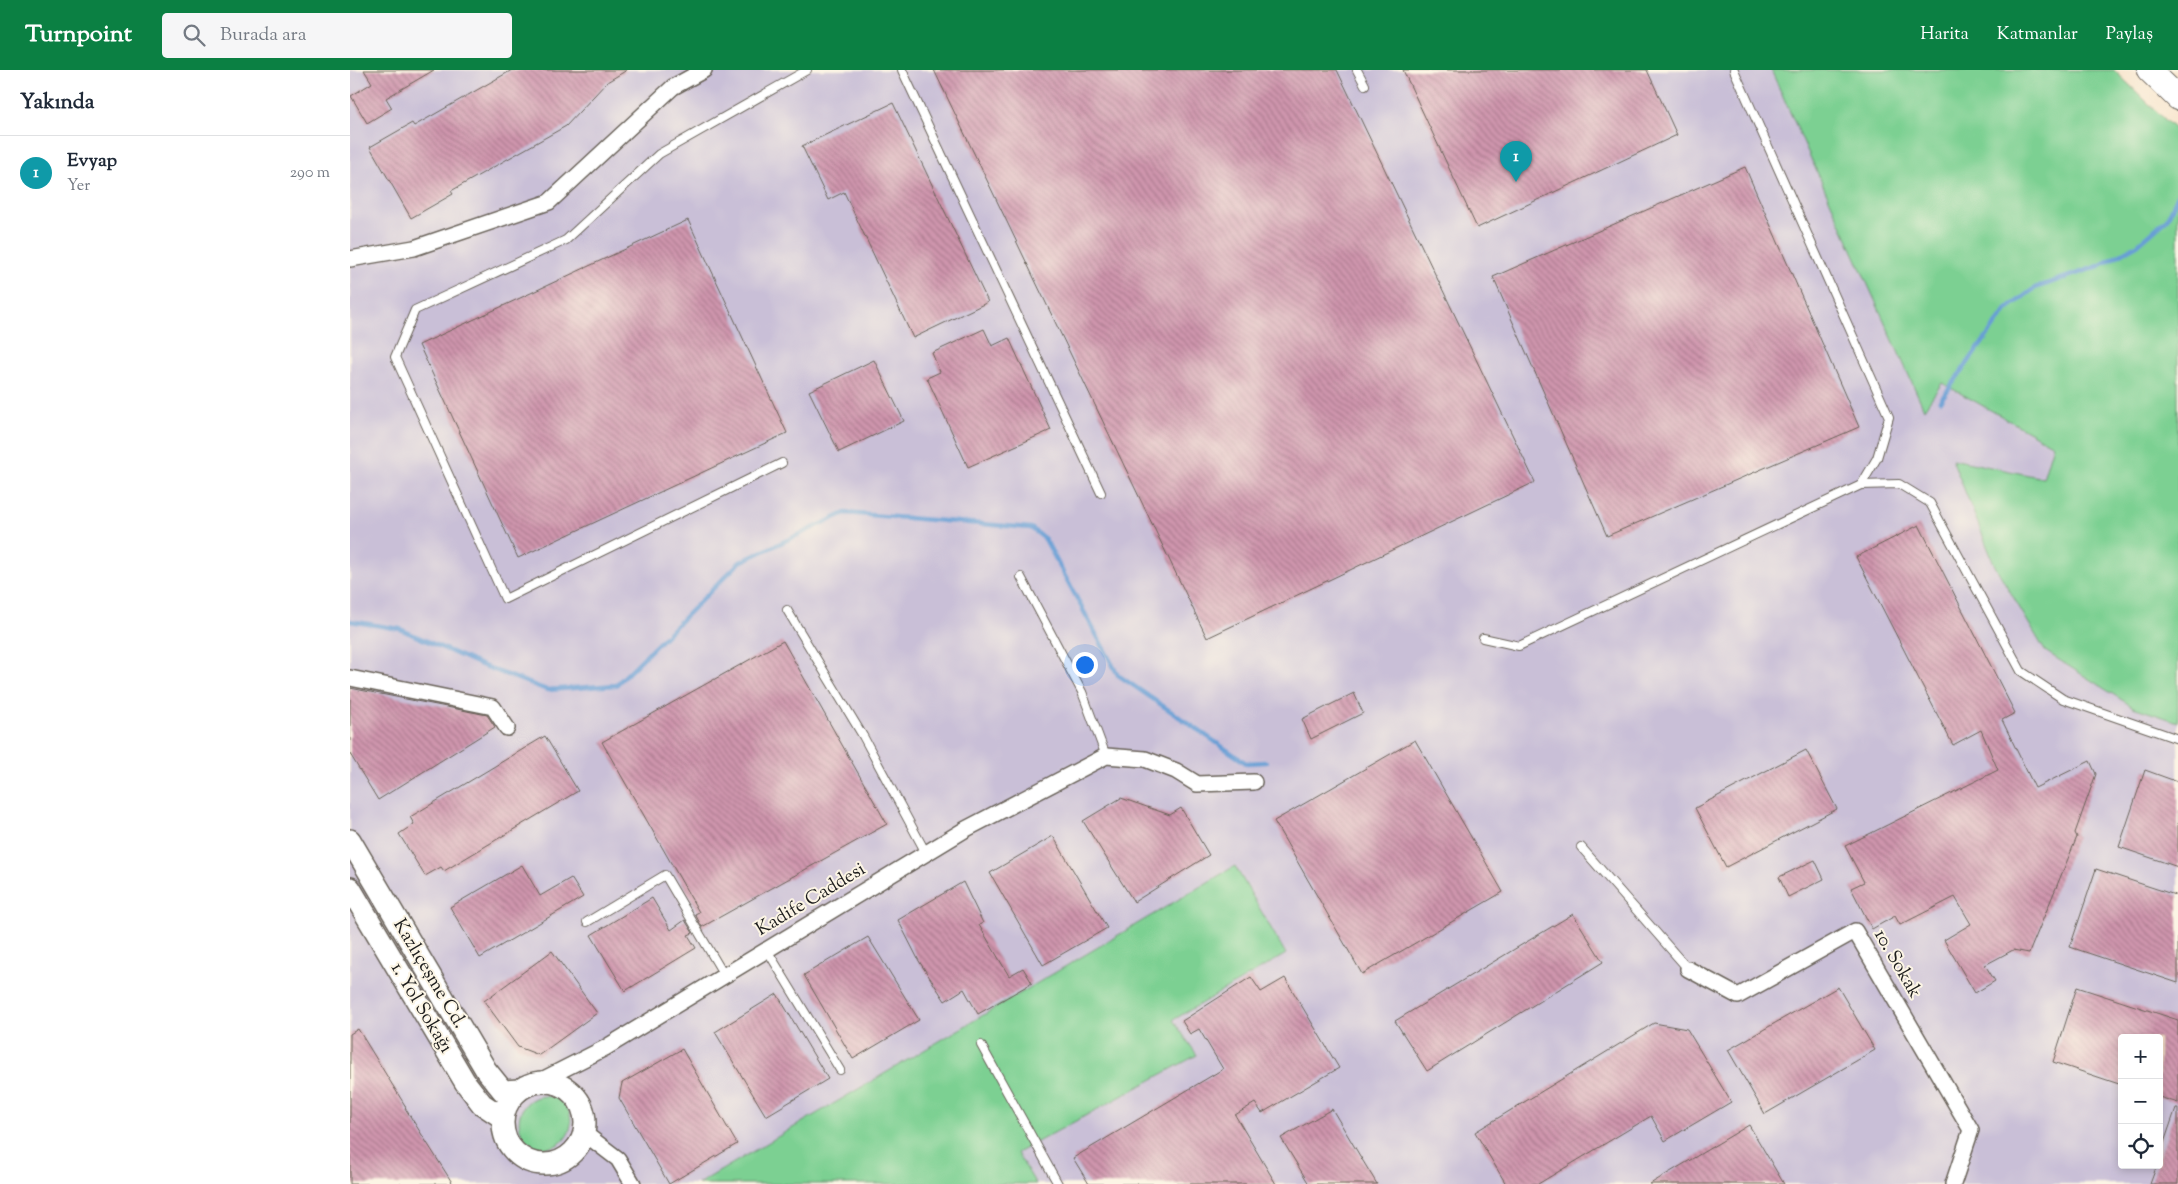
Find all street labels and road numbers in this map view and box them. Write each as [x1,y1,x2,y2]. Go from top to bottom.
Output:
street label: Kadife Caddesi [751,857,871,943]
street label: Kazlıçeşme Cd. [386,914,472,1034]
street label: 10. Sokak [1866,924,1928,1004]
street label: 1. Yol Sokağı [383,957,459,1059]

